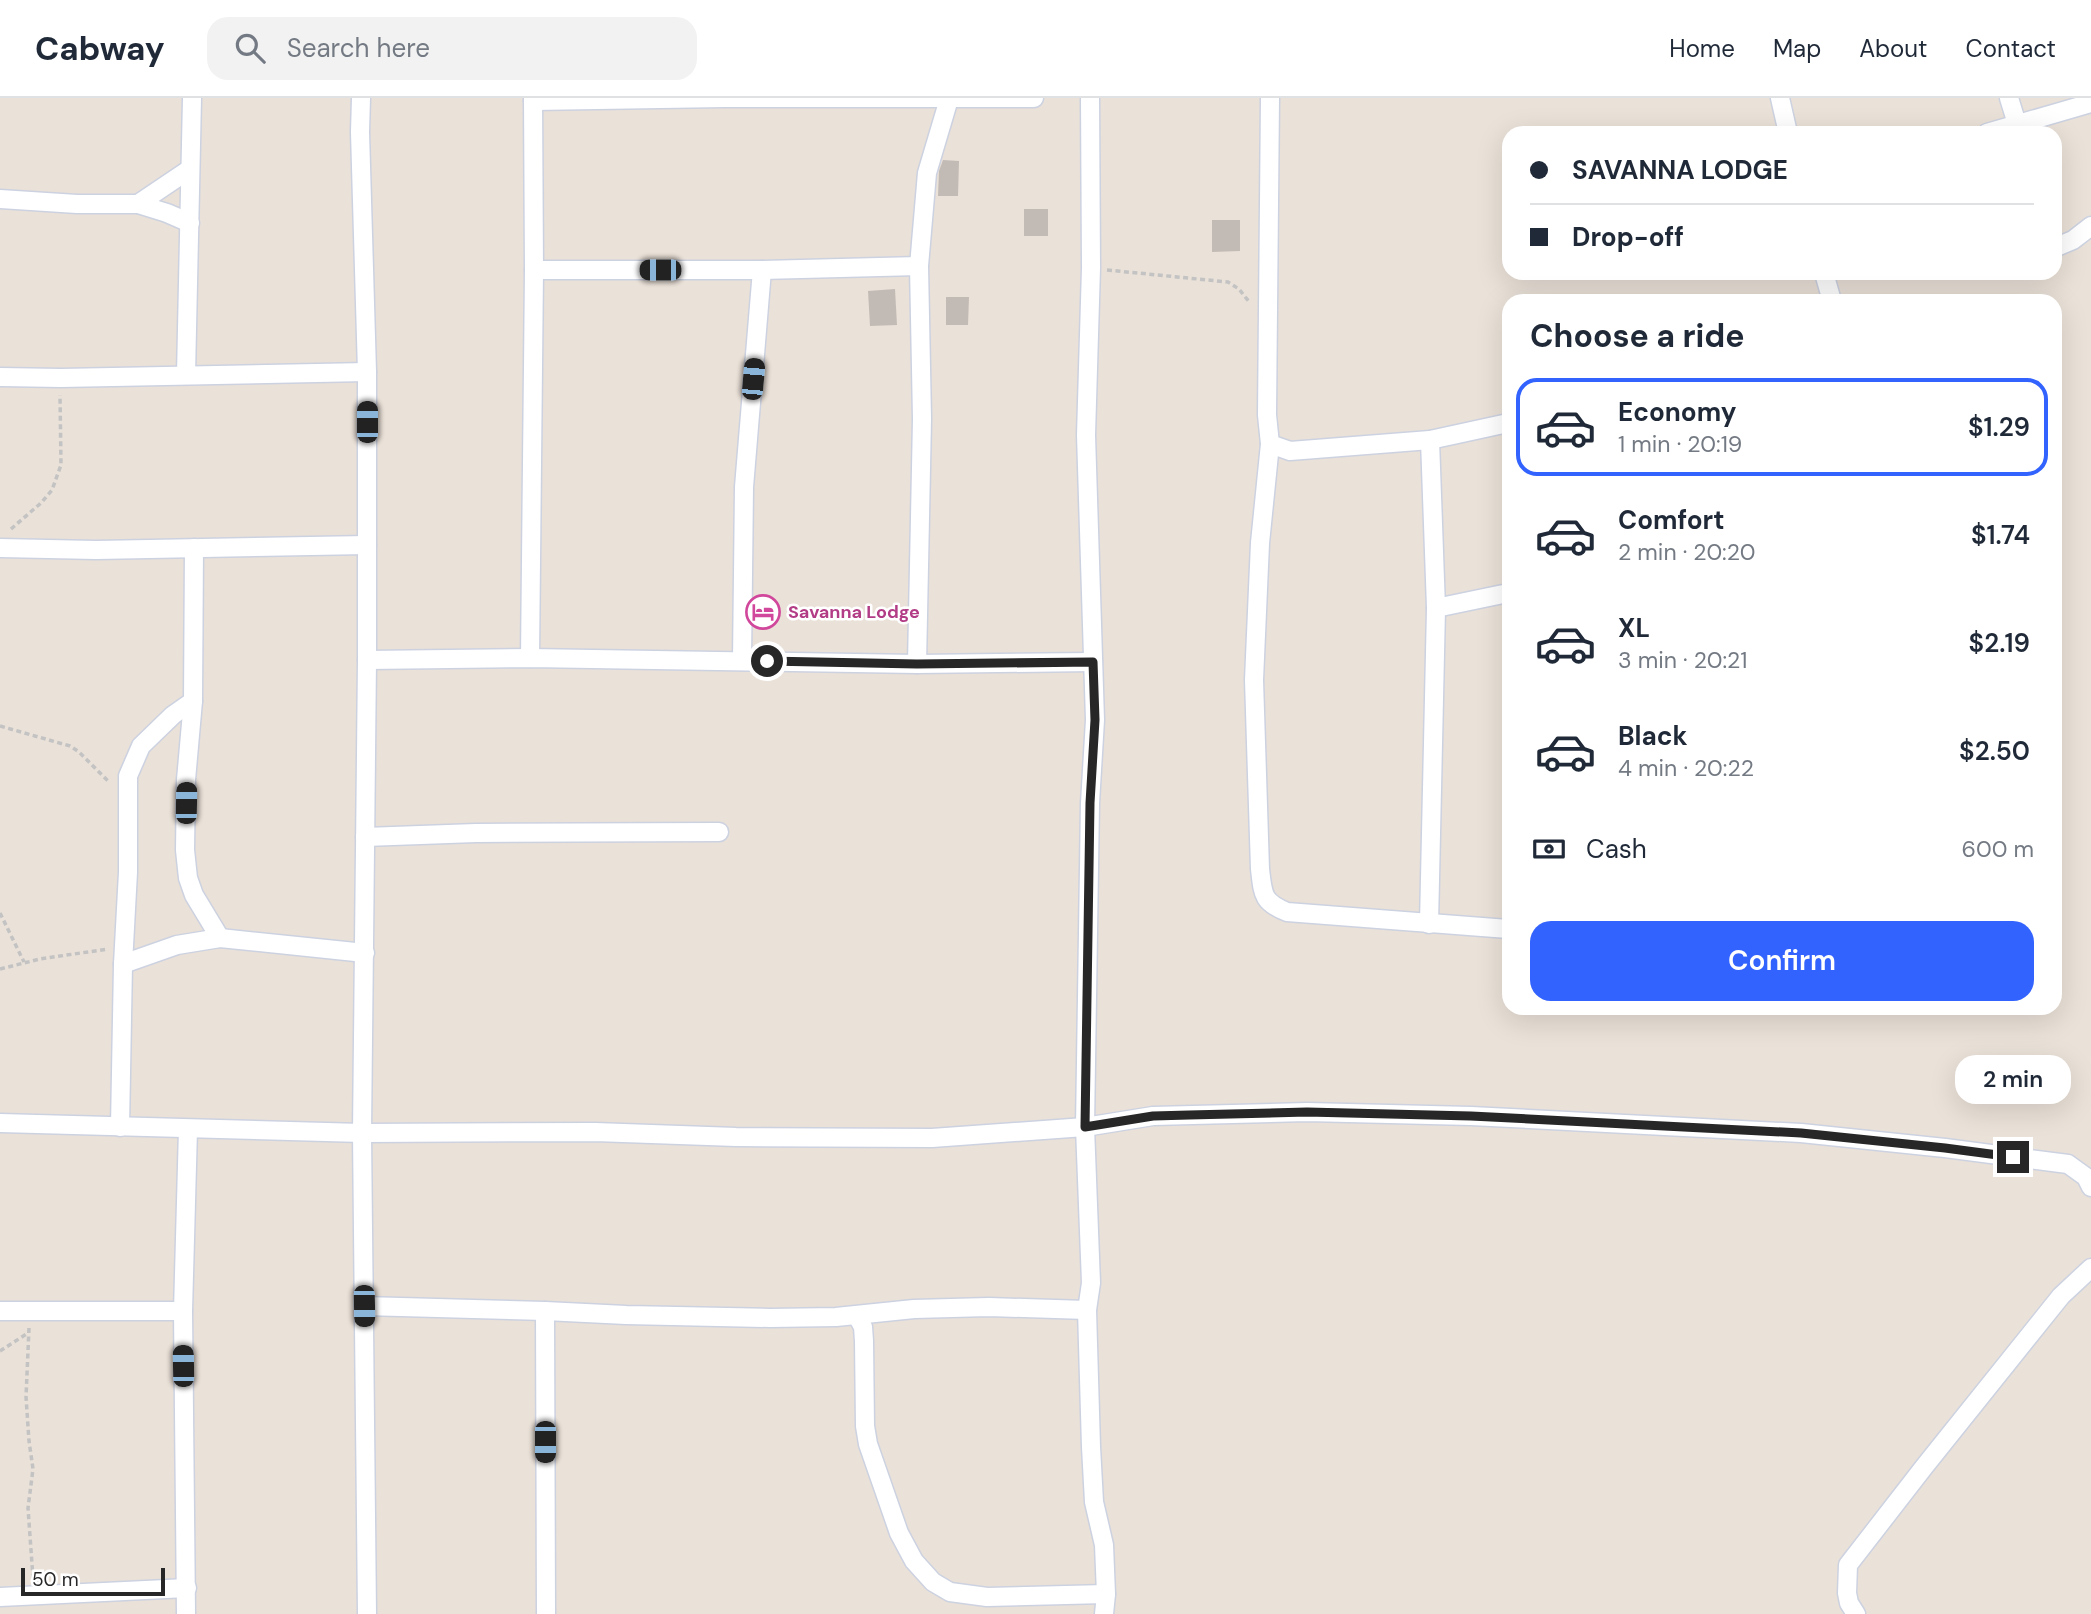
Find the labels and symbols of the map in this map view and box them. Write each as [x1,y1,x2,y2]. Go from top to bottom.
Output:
car [640,260,682,281]
car [741,357,766,401]
car [357,401,378,443]
hotel icon: Savanna Lodge [744,593,782,631]
place label: Savanna Lodge [788,600,920,624]
route start [751,645,783,677]
car [176,782,197,824]
callout: 2 min [1955,1056,2071,1104]
route end [1997,1141,2029,1173]
car [354,1285,375,1327]
car [173,1345,194,1387]
car [535,1421,556,1463]
scale bar [21,1565,164,1597]

